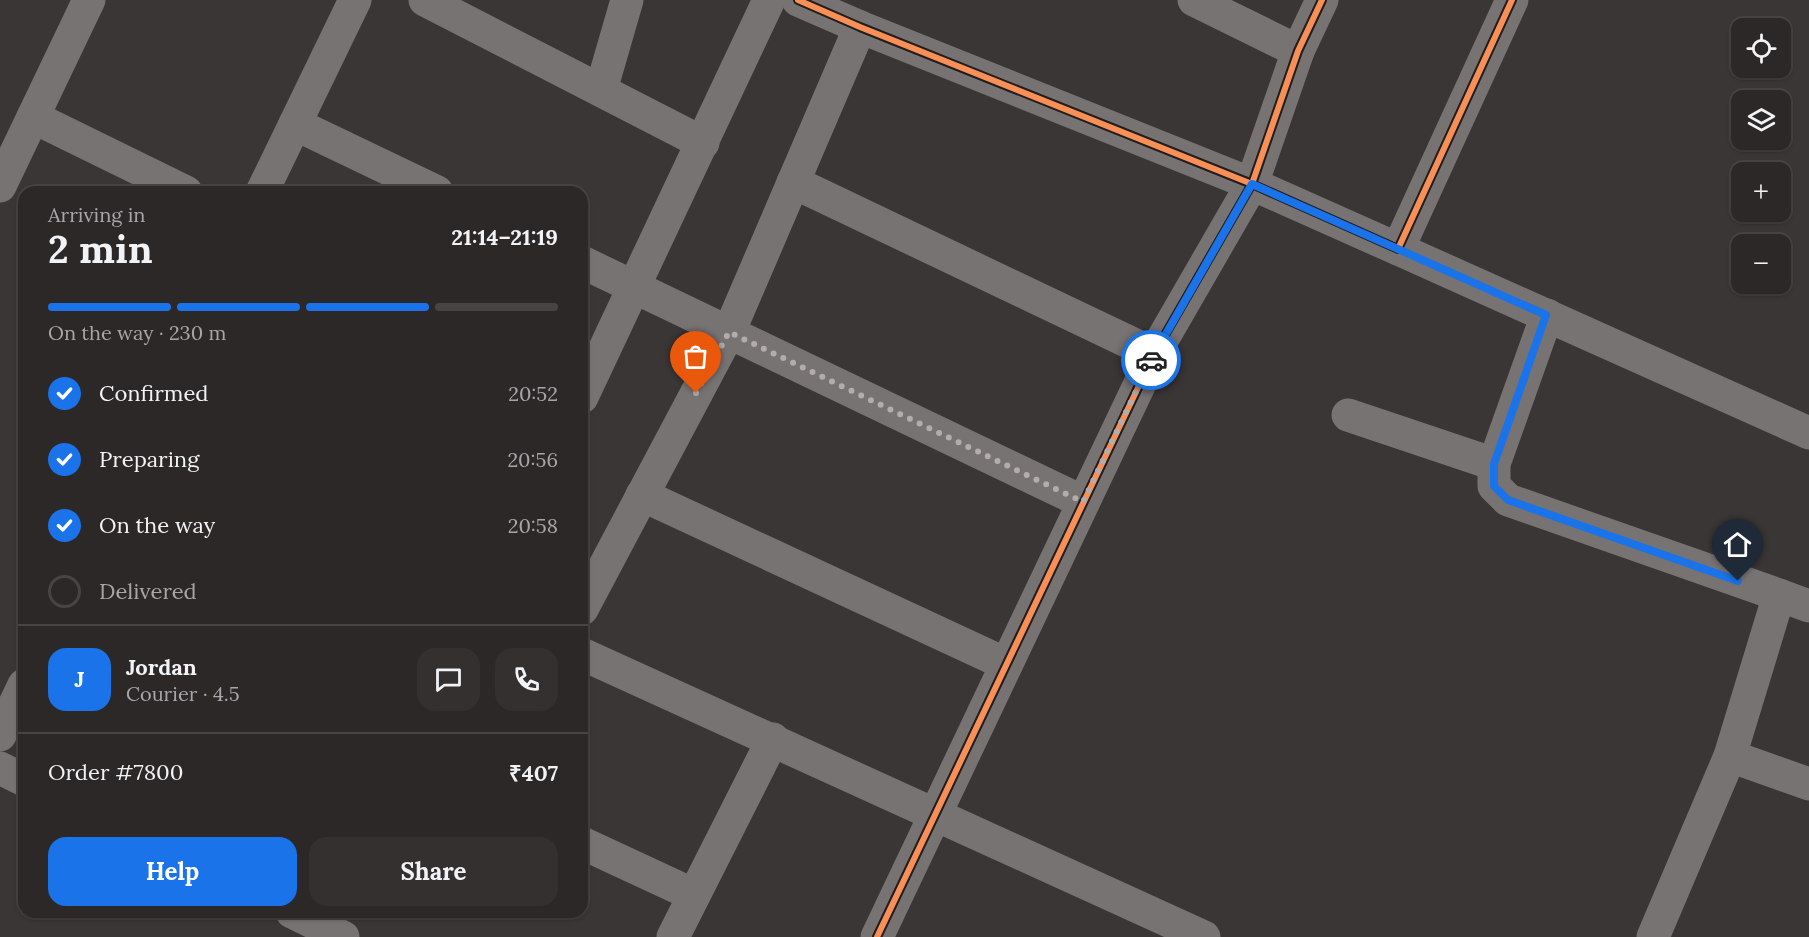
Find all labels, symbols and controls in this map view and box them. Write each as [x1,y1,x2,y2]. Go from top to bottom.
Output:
map controls [1731,18,1791,294]
button: locate [1731,18,1791,78]
button: layers [1731,90,1791,150]
button: + [1731,162,1791,222]
text: Arriving in [48,202,145,227]
text: 21:14–21:19 [451,223,558,251]
text: 2 min [48,224,153,274]
button: − [1731,234,1791,294]
text: On the way · 230 m [48,320,226,345]
courier [1121,330,1181,390]
pin [670,331,721,393]
icon: bag [679,340,712,373]
icon: car [1135,344,1168,377]
icon: check [48,377,81,410]
text: Confirmed [99,379,208,407]
text: 20:52 [508,381,558,406]
icon: check [48,443,81,476]
text: Preparing [99,445,199,473]
text: 20:56 [507,447,558,472]
icon: check [48,509,81,542]
text: On the way [99,511,215,539]
text: 20:58 [508,513,558,538]
pin [1712,519,1763,581]
icon: home [1721,528,1754,561]
text: Delivered [99,577,197,605]
button: chat [417,648,480,711]
button: phone [495,648,558,711]
text: Jordan [126,653,197,681]
text: J [75,665,84,693]
text: Courier · 4.5 [126,681,240,706]
text: Order #7800 [48,758,183,786]
text: ₹407 [509,759,558,787]
button: Help [48,837,297,906]
button: Share [309,837,558,906]

